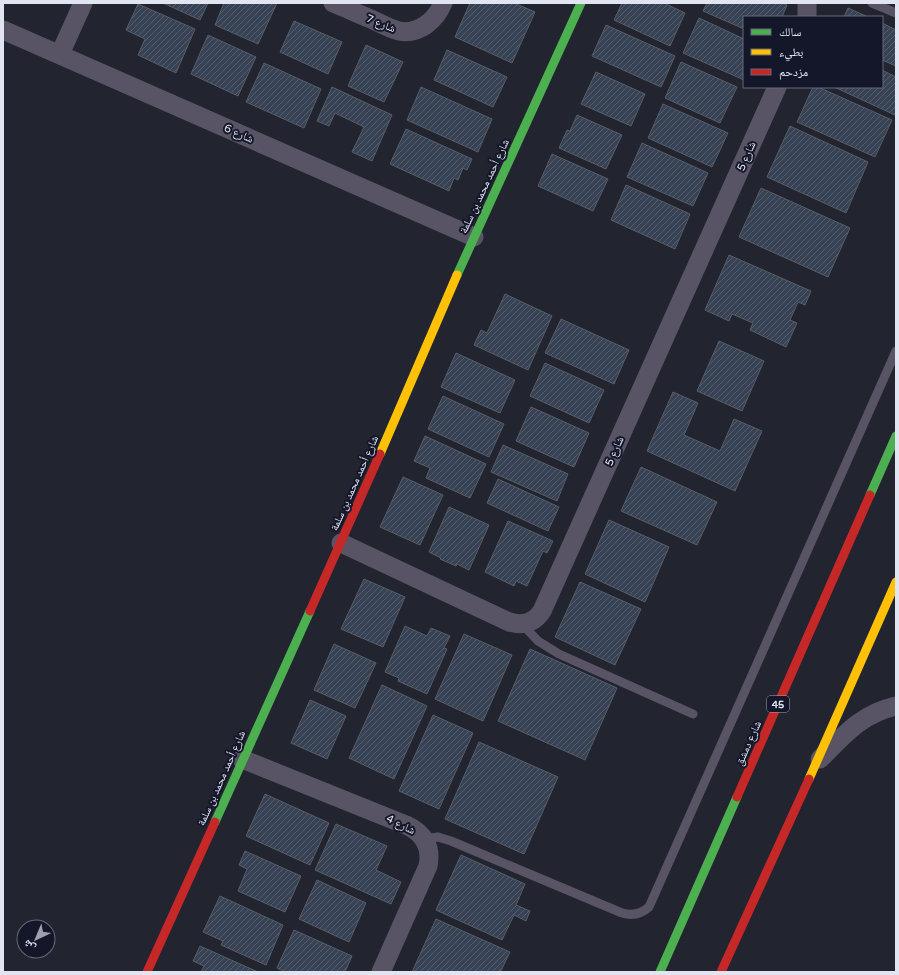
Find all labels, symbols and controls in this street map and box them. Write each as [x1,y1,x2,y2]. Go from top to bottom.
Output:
street label: شارع 7 [364,12,397,35]
legend [743,16,883,88]
text: سالك [779,25,801,39]
text: بطيء [779,45,803,62]
text: مزدحم [779,65,808,80]
street label: شارع 6 [222,121,255,146]
street label: شارع أحمد محمد بن سلمة [456,137,512,236]
street label: شارع 5 [734,140,759,173]
street label: شارع أحمد محمد بن سلمة [327,433,381,533]
street label: شارع 5 [602,435,627,468]
road number: 45 [767,696,789,712]
street label: شارع دمشق [733,719,764,768]
street label: شارع أحمد محمد بن سلمة [194,728,248,828]
street label: شارع 4 [384,812,417,837]
north arrow [16,919,56,959]
text: ش [20,936,39,955]

